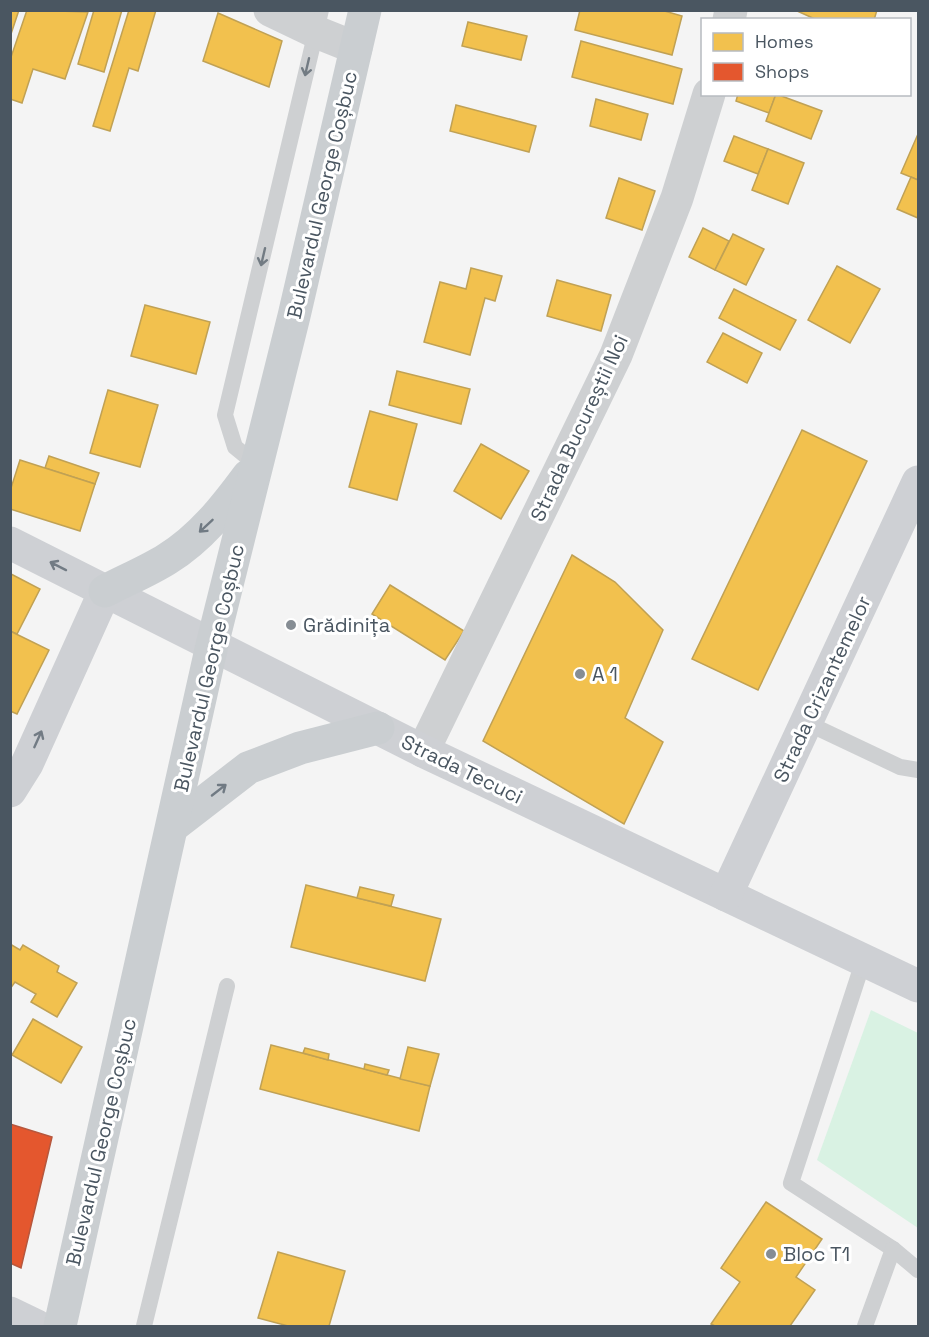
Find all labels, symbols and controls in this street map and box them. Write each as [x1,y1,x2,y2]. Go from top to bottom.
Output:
legend [701,18,911,96]
text: Homes [755,30,814,53]
one-way arrow [301,58,313,77]
text: Shops [755,60,809,83]
street label: Bulevardul George Coșbuc [281,69,363,321]
one-way arrow [256,247,268,266]
street label: Strada Bucureștii Noi [524,330,634,526]
one-way arrow [199,519,214,533]
street label: Bulevardul George Coșbuc [168,542,250,794]
one-way arrow [49,560,67,572]
street label: Strada Crizantemelor [767,591,877,787]
place label: Grădinița [303,612,390,638]
marker: Grădinița [284,618,298,632]
place label: A 1 [592,661,618,687]
marker: A 1 [573,667,587,681]
street label: Strada Tecuci [397,728,527,810]
one-way arrow [33,731,44,749]
one-way arrow [211,783,227,796]
street label: Bulevardul George Coșbuc [60,1016,142,1268]
place label: Bloc T1 [783,1241,850,1267]
marker: Bloc T1 [764,1247,778,1261]

